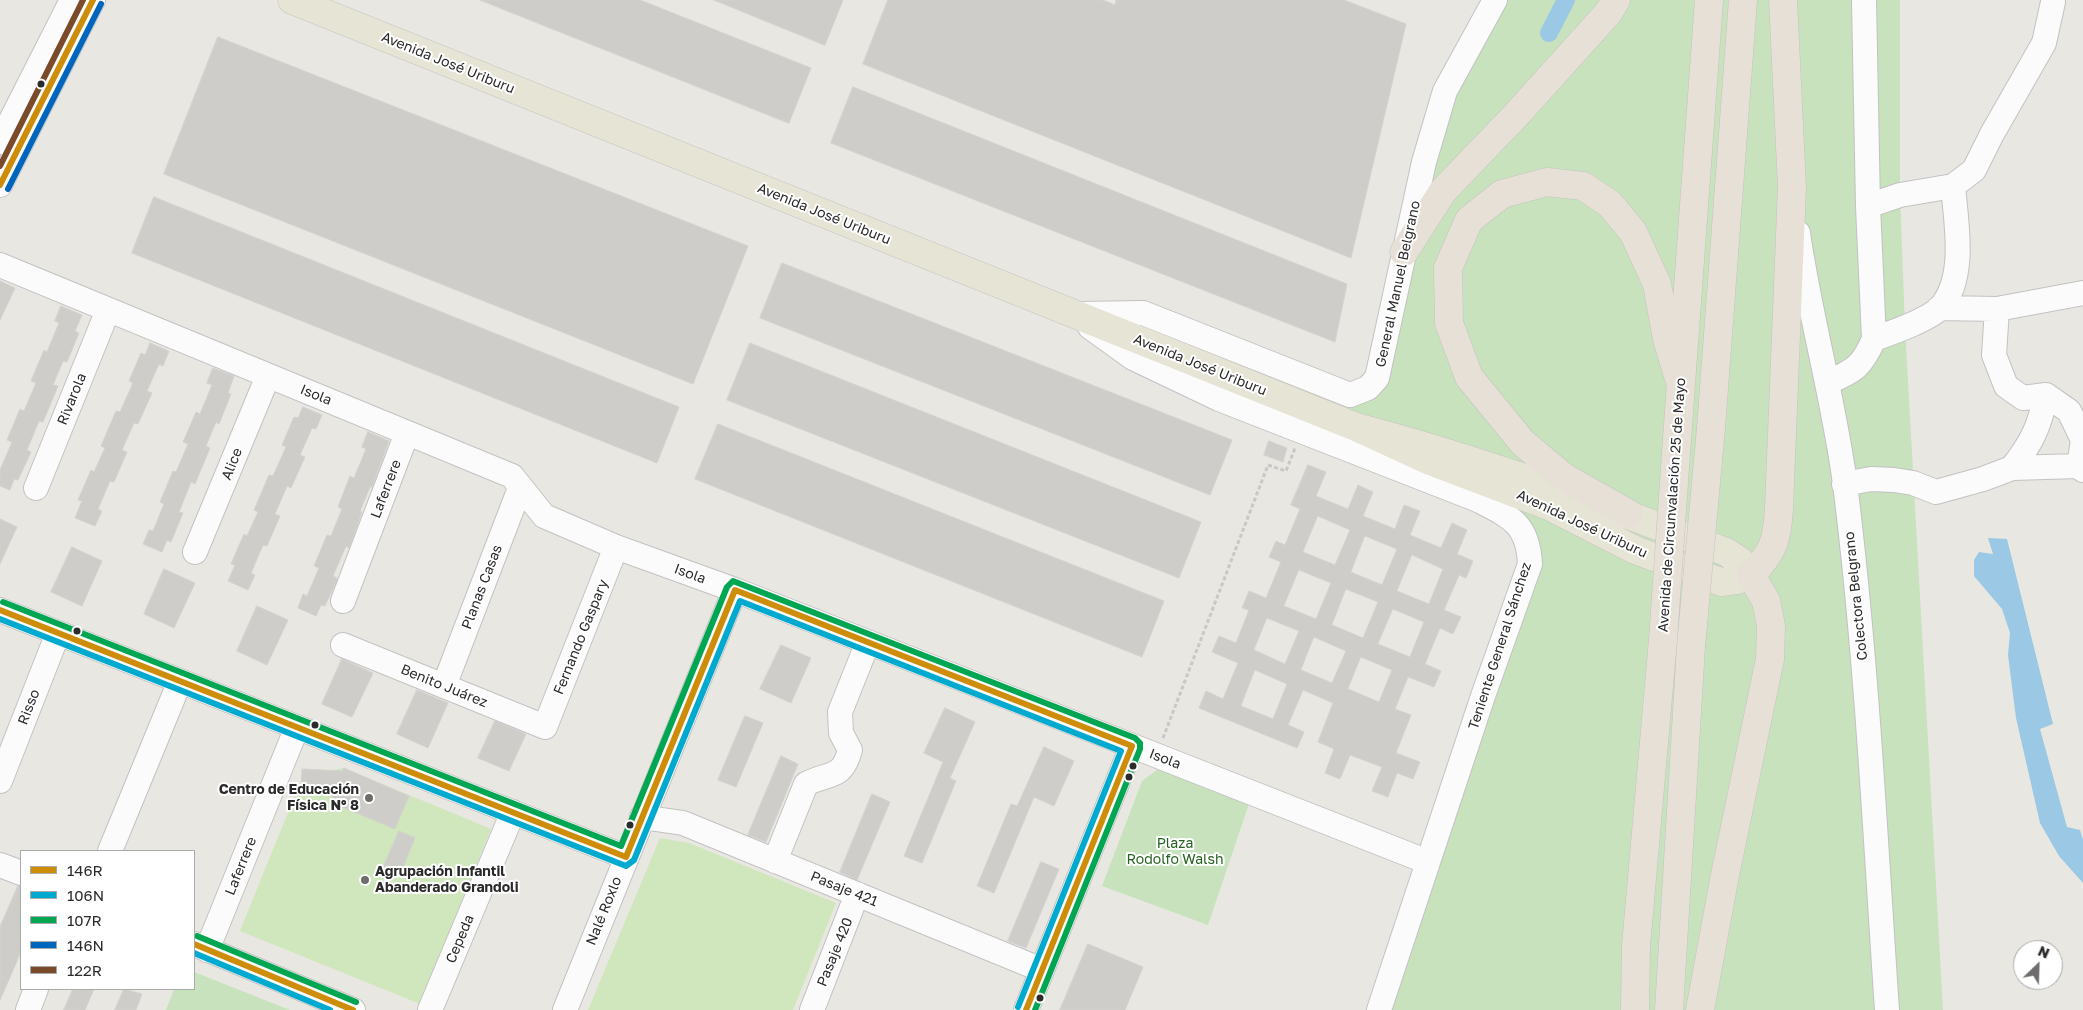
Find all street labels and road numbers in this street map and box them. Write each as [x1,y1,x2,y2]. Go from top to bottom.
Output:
street label: Avenida José Uriburu [379,29,517,97]
street label: Avenida José Uriburu [755,180,893,248]
street label: General Manuel Belgrano [1372,199,1424,369]
street label: Avenida José Uriburu [1131,331,1269,399]
street label: Rivarola [54,370,90,428]
street label: Avenida de Circunvalación 25 de Mayo [1655,377,1689,633]
street label: Isola [298,381,334,409]
street label: Alice [218,446,246,482]
street label: Laferrere [367,457,405,521]
street label: Avenida José Uriburu [1514,486,1650,562]
street label: Colectora Belgrano [1841,531,1871,661]
street label: Planas Casas [458,542,506,632]
street label: Teniente General Sánchez [1465,560,1535,732]
street label: Isola [672,561,708,587]
street label: Fernando Gaspary [550,577,612,697]
street label: Benito Juárez [398,661,490,711]
street label: Risso [15,687,43,727]
street label: Isola [1147,745,1183,773]
street label: Laferrere [222,834,260,898]
street label: Pasaje 421 [808,868,880,910]
street label: Nalé Roxlo [583,874,625,948]
street label: Cepeda [442,912,478,966]
street label: Pasaje 420 [814,915,856,989]

